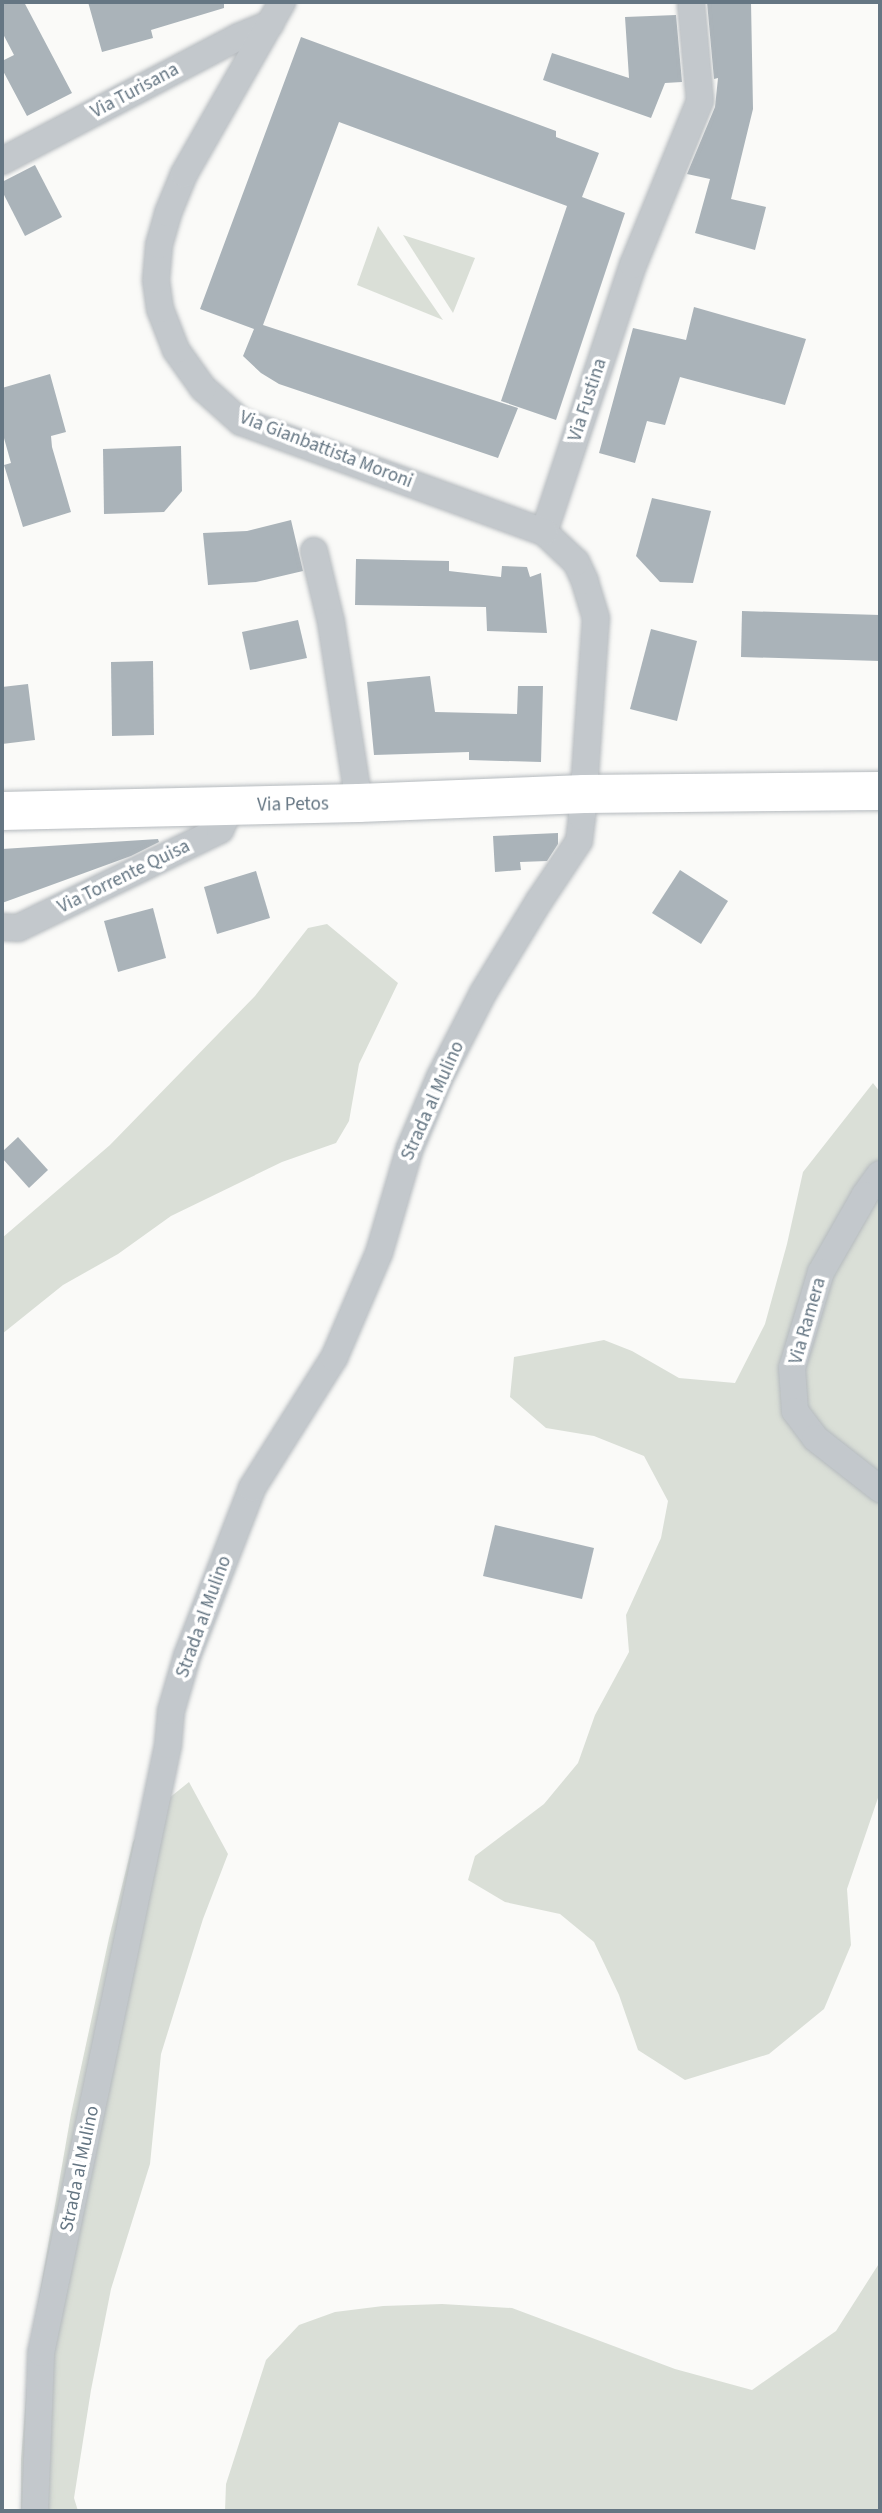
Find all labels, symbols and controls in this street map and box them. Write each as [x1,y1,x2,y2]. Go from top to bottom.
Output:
street label: Via Turisana [87,58,183,124]
street label: Via Fustina [564,356,612,444]
street label: Via Gianbattista Moroni [236,406,416,494]
street label: Via Petos [257,793,329,817]
street label: Via Torrente Quisa [54,835,194,919]
street label: Strada al Mulino [396,1038,470,1164]
street label: Via Ramera [785,1275,831,1367]
street label: Strada al Mulino [171,1553,237,1681]
street label: Strada al Mulino [56,2104,104,2234]

